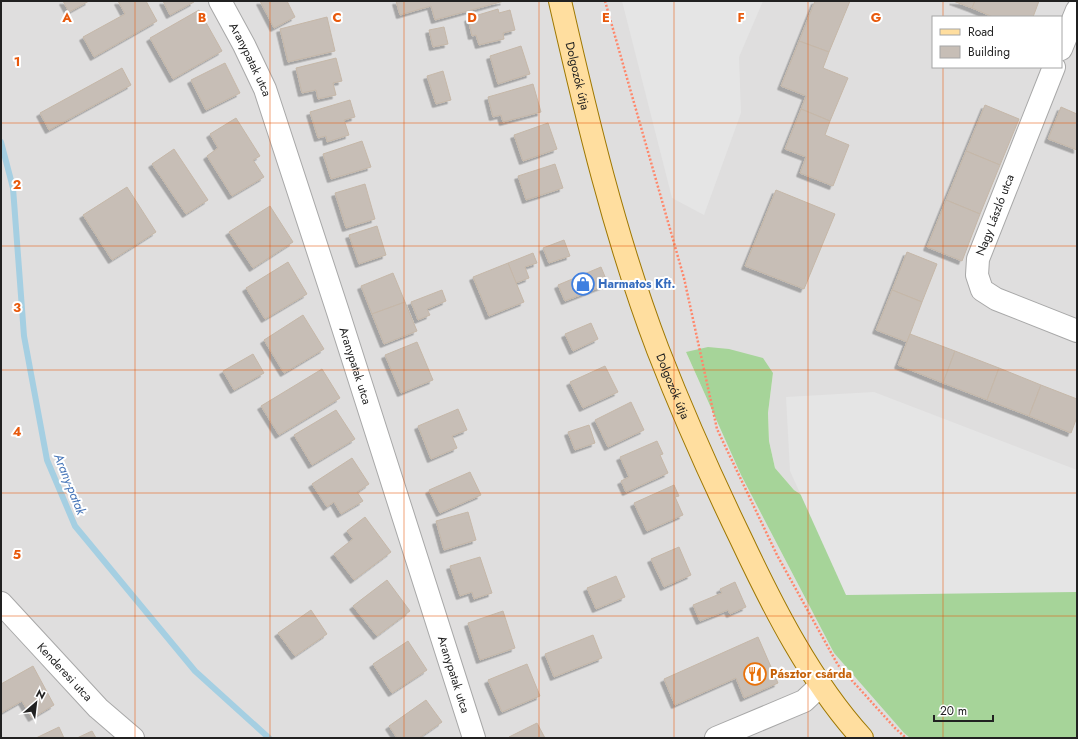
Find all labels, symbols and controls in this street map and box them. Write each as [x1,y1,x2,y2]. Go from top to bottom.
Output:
text: A [61,8,72,27]
text: B [198,8,207,27]
text: C [332,8,342,27]
text: D [467,8,477,27]
text: E [602,8,610,27]
text: F [737,8,745,27]
text: G [871,8,882,27]
legend [932,16,1062,68]
street label: Aranypatak utca [224,19,276,99]
text: Road [968,23,994,41]
street label: Dolgozók útja [561,40,594,112]
text: Building [968,43,1010,61]
text: 1 [14,52,20,71]
street label: Nagy László utca [971,171,1019,258]
text: 2 [13,175,21,194]
shop icon: Harmatos Kft. [570,271,596,297]
place label: Harmatos Kft. [598,275,675,293]
text: 3 [13,298,21,317]
street label: Aranypatak utca [334,325,376,407]
street label: Dolgozók útja [651,351,694,422]
text: 4 [12,422,22,441]
water label: Arany-patak [49,449,91,518]
text: 5 [13,545,21,564]
street label: Aranypatak utca [433,633,475,716]
street label: Kenderesi utca [33,639,97,706]
restaurant icon: Pásztor csárda [742,661,768,687]
place label: Pásztor csárda [770,665,852,683]
north arrow [16,683,56,723]
text: N [33,685,48,703]
scale bar [934,697,993,723]
text: 20 m [940,702,967,720]

